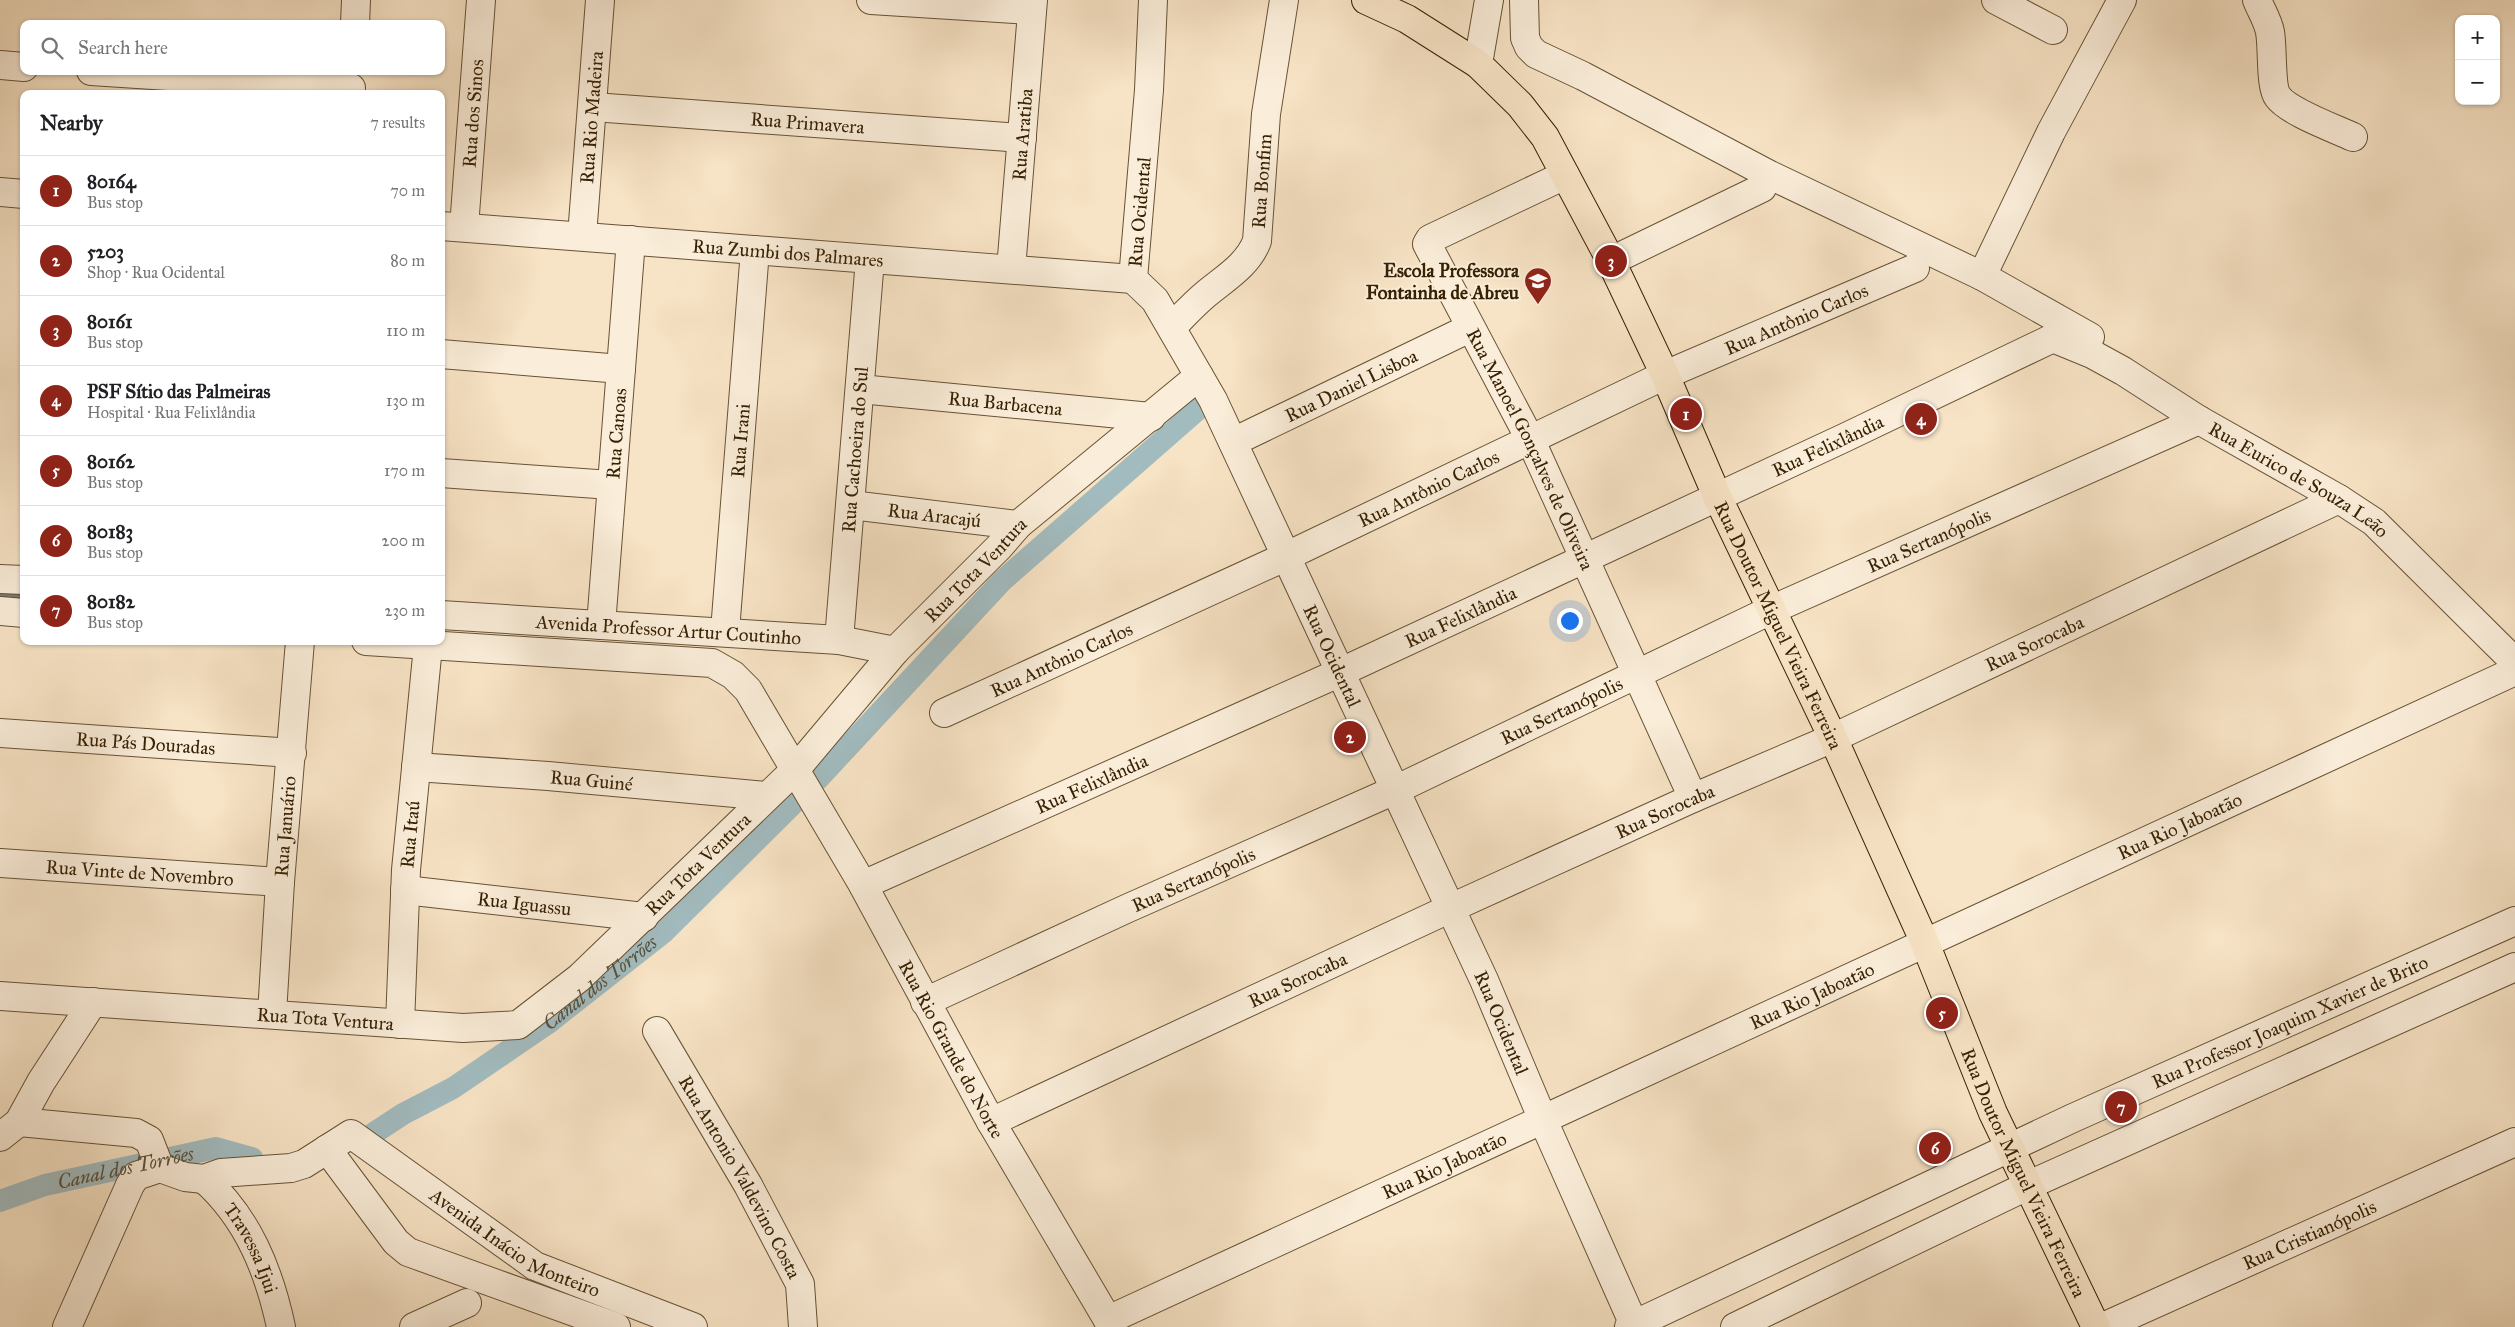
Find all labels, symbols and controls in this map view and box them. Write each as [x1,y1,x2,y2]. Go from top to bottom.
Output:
map controls [2455,15,2500,105]
button: + [2455,15,2500,60]
search box [20,20,445,75]
icon: search [38,34,66,62]
text: Search here [78,36,168,59]
street label: Rua Rio Madeira [575,49,608,185]
street label: Rua dos Sinos [457,58,489,169]
button: − [2455,60,2500,105]
street label: Rua Aratiba [1007,86,1038,182]
street label: Rua Primavera [750,107,866,139]
text: Nearby [40,110,103,136]
text: 7 results [370,113,425,132]
street label: Rua Bonfim [1247,133,1277,229]
street label: Rua Ocidental [1123,155,1156,268]
text: 80164 [87,170,136,193]
text: 1 [53,181,59,200]
text: 70 m [390,181,425,200]
text: Bus stop [87,193,143,212]
street label: Rua Zumbi dos Palmares [691,234,884,272]
text: 5203 [87,240,124,263]
pin: 3 [1595,242,1627,280]
text: 2 [52,251,60,270]
text: 80 m [390,251,425,270]
place label: Escola Professora Fontainha de Abreu [1366,259,1520,304]
text: Shop · Rua Ocidental [87,263,225,282]
school or university icon: Escola Professora Fontainha de Abreu [1523,266,1553,305]
street label: Rua Antônio Carlos [1721,278,1872,360]
text: 80161 [87,310,133,333]
text: 3 [53,321,59,340]
text: 110 m [386,321,425,340]
street label: Rua Manoel Gonçalves de Oliveira [1461,324,1599,575]
text: Bus stop [87,333,143,352]
street label: Rua Daniel Lisboa [1281,344,1422,427]
street label: Rua Cachoeira do Sul [837,365,873,534]
text: PSF Sítio das Palmeiras [87,380,270,403]
street label: Rua Canoas [601,387,631,480]
street label: Rua Barbacena [947,387,1064,421]
text: 4 [52,391,60,410]
text: 130 m [386,391,425,410]
pin: 1 [1670,395,1702,433]
pin: 4 [1905,400,1937,438]
text: Hospital · Rua Felixlândia [87,403,256,422]
street label: Rua Irani [726,403,755,479]
street label: Rua Felixlândia [1768,409,1888,482]
street label: Rua Eurico de Souza Leão [2205,417,2394,543]
street label: Rua Antônio Carlos [1354,445,1503,532]
text: 80162 [87,450,135,473]
text: 5 [52,461,60,480]
text: 170 m [384,461,425,480]
text: Bus stop [87,473,143,492]
street label: Rua Aracajú [886,498,982,533]
street label: Rua Doutor Miguel Vieira Ferreira [1709,498,1848,754]
street label: Rua Sertanópolis [1864,503,1994,578]
street label: Rua Tota Ventura [920,511,1032,627]
text: 80183 [87,520,133,543]
text: 6 [52,531,60,550]
text: 200 m [382,531,425,550]
text: Bus stop [87,543,143,562]
street label: Rua Felixlândia [1401,581,1521,653]
text: 80182 [87,590,135,613]
text: 7 [52,601,60,620]
text: 230 m [385,601,425,620]
street label: Rua Ocidental [1298,601,1366,712]
your location [1557,608,1583,634]
street label: Avenida Professor Artur Coutinho [534,610,802,650]
street label: Rua Sorocaba [1982,610,2088,676]
text: Bus stop [87,613,143,632]
street label: Rua Antônio Carlos [987,617,1136,702]
street label: Rua Sertanópolis [1497,672,1626,750]
pin: 2 [1334,718,1366,756]
street label: Rua Pás Douradas [75,727,216,760]
street label: Rua Felixlândia [1032,748,1152,819]
street label: Rua Guiné [549,765,634,796]
street label: Rua Januário [269,775,301,878]
street label: Rua Sorocaba [1612,779,1719,844]
street label: Rua Rio Jaboatão [2114,787,2246,865]
street label: Rua Itaú [395,799,425,869]
street label: Rua Tota Ventura [641,807,756,920]
street label: Rua Sertanópolis [1128,842,1259,917]
street label: Rua Vinte de Novembro [45,855,235,891]
street label: Rua Iguassu [476,887,573,921]
water label: Canal dos Torrões [538,929,663,1035]
street label: Rua Sorocaba [1245,947,1352,1013]
street label: Rua Professor Joaquim Xavier de Brito [2148,950,2432,1093]
street label: Rua Rio Grande do Norte [894,956,1009,1143]
street label: Rua Rio Jaboatão [1746,957,1878,1034]
street label: Rua Ocidental [1469,967,1534,1079]
pin: 5 [1926,994,1958,1032]
street label: Rua Tota Ventura [256,1003,396,1035]
street label: Rua Doutor Miguel Vieira Ferreira [1956,1045,2091,1302]
street label: Rua Antonio Valdevino Costa [674,1071,806,1283]
pin: 7 [2105,1088,2137,1126]
street label: Rua Rio Jaboatão [1378,1127,1510,1204]
pin: 6 [1919,1129,1951,1167]
water label: Canal dos Torrões [55,1141,197,1194]
street label: Avenida Inácio Monteiro [425,1183,604,1302]
street label: Rua Cristianópolis [2239,1195,2380,1275]
street label: Travessa Ijui [219,1198,283,1296]

